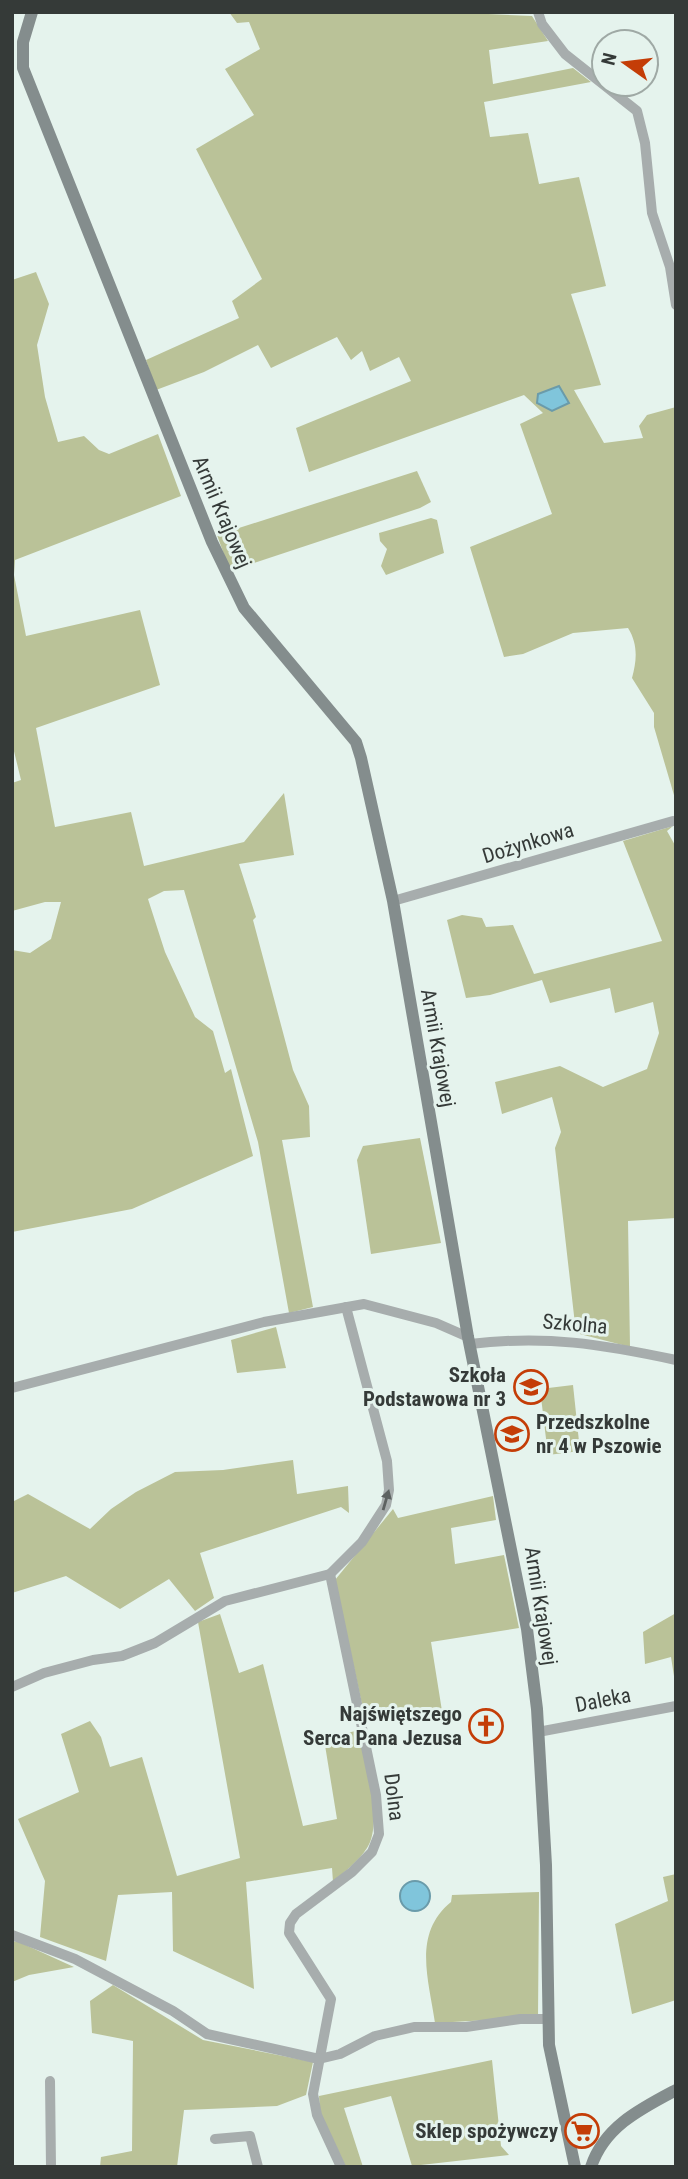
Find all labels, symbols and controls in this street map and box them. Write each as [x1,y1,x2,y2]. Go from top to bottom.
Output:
north arrow [590,28,660,98]
text: N [596,51,622,67]
street label: Armii Krajowej [188,452,256,572]
street label: Dożynkowa [479,818,577,868]
street label: Armii Krajowej [416,987,460,1109]
street label: Szkolna [541,1309,609,1339]
place label: Szkoła Podstawowa nr 3 [363,1363,506,1411]
school or university icon: Szkoła Podstawowa nr 3 [512,1368,550,1406]
place label: Przedszkolne nr 4 w Pszowie [536,1410,662,1458]
school or university icon: Przedszkolne nr 4 w Pszowie [493,1415,531,1453]
one-way arrow [381,1489,392,1511]
street label: Armii Krajowej [520,1545,562,1667]
street label: Daleka [573,1683,633,1717]
place label: Najświętszego Serca Pana Jezusa [303,1702,462,1750]
church icon: Najświętszego Serca Pana Jezusa [467,1707,505,1745]
street label: Dolna [379,1772,409,1822]
supermarket icon: Sklep spożywczy [563,2112,601,2150]
place label: Sklep spożywczy [415,2119,559,2143]

